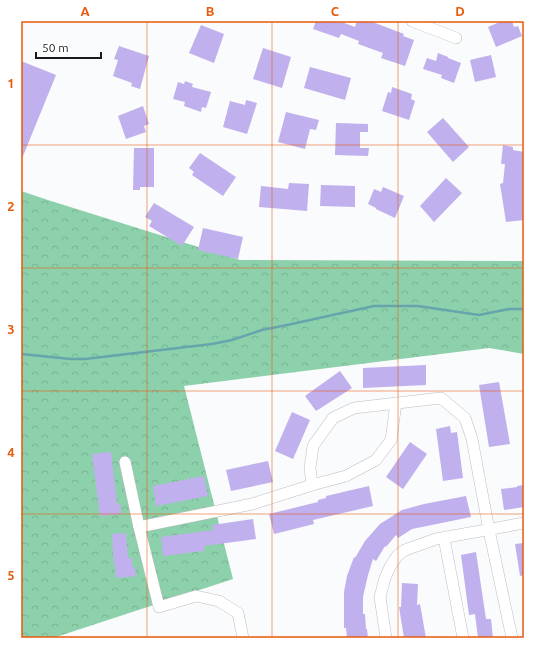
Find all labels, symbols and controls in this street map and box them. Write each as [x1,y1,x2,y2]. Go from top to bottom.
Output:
text: A [80,4,90,18]
text: B [206,4,215,18]
text: C [331,4,340,18]
text: D [455,4,465,18]
scale bar [36,34,101,60]
text: 50 m [42,41,69,54]
text: 1 [7,76,15,90]
text: 2 [7,199,15,213]
text: 3 [7,322,15,336]
text: 4 [7,445,15,459]
text: 5 [7,568,15,582]

